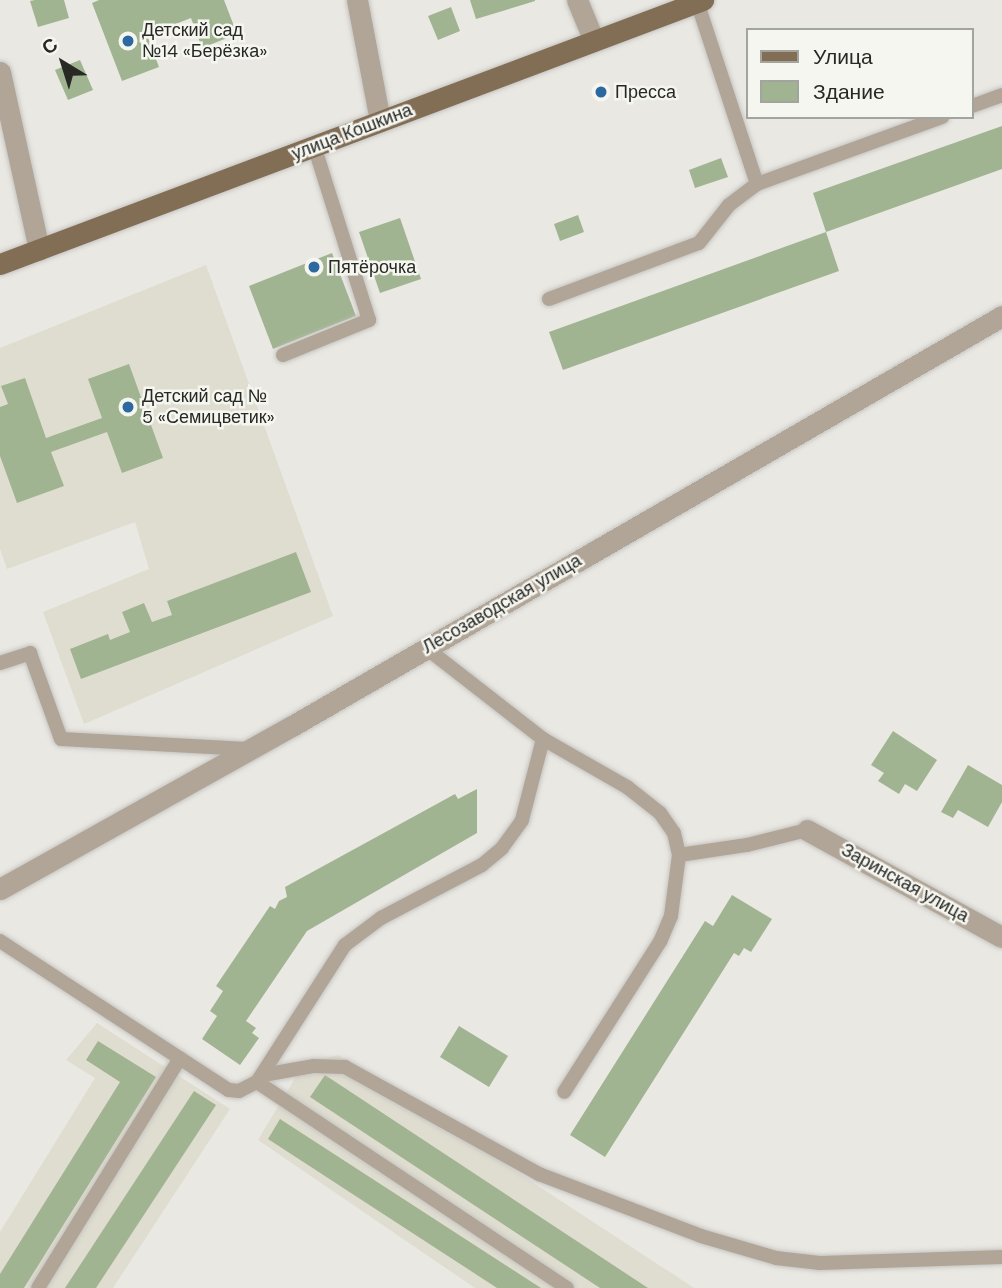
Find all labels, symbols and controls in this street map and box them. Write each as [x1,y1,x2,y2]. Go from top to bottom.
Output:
place label: Детский сад №14 «Берёзка» [142,20,267,62]
north arrow [28,28,98,98]
legend [746,28,974,119]
text: С [37,32,63,60]
marker: Детский сад №14 «Берёзка» [120,33,136,49]
text: Улица [813,43,873,71]
text: Здание [813,78,885,106]
place label: Пресса [615,81,676,103]
marker: Пресса [593,84,609,100]
street label: улица Кошкина [289,99,415,165]
place label: Пятёрочка [328,256,416,278]
marker: Пятёрочка [306,259,322,275]
place label: Детский сад № 5 «Семицветик» [142,386,275,428]
marker: Детский сад № 5 «Семицветик» [120,399,136,415]
street label: Лесозаводская улица [419,550,585,658]
street label: Заринская улица [838,839,972,927]

